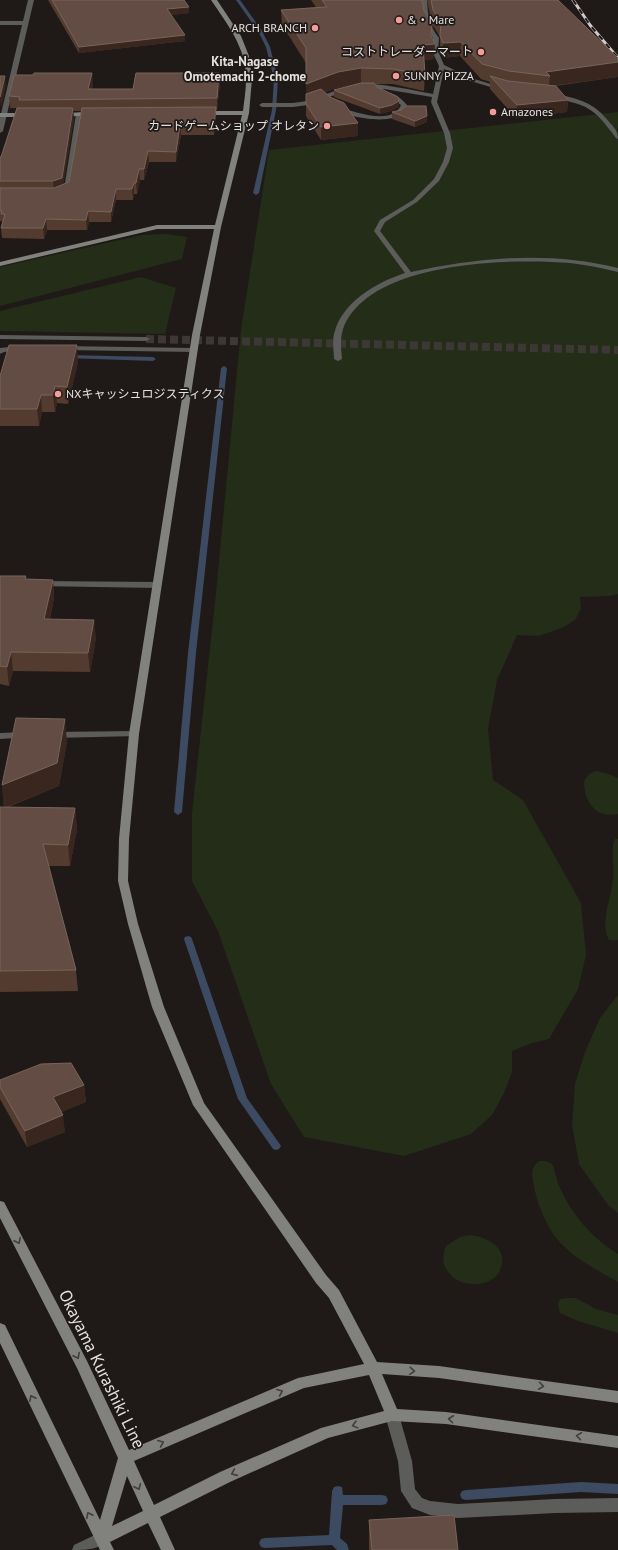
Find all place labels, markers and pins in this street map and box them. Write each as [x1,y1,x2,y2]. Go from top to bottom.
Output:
place label: &・Mare [407,12,454,27]
marker: &・Mare [394,15,404,25]
place label: ARCH BRANCH [231,20,307,35]
marker: ARCH BRANCH [310,23,320,33]
place label: コストトレーダーマート [341,44,473,59]
marker: コストトレーダーマート [476,47,486,57]
place label: SUNNY PIZZA [404,68,474,83]
marker: SUNNY PIZZA [391,71,401,81]
place label: Amazones [501,104,553,119]
marker: Amazones [488,107,498,117]
place label: カードゲームショップ オレタン [148,118,319,133]
marker: カードゲームショップ オレタン [322,121,332,131]
place label: NXキャッシュロジスティクス [66,386,224,401]
marker: NXキャッシュロジスティクス [53,389,63,399]

